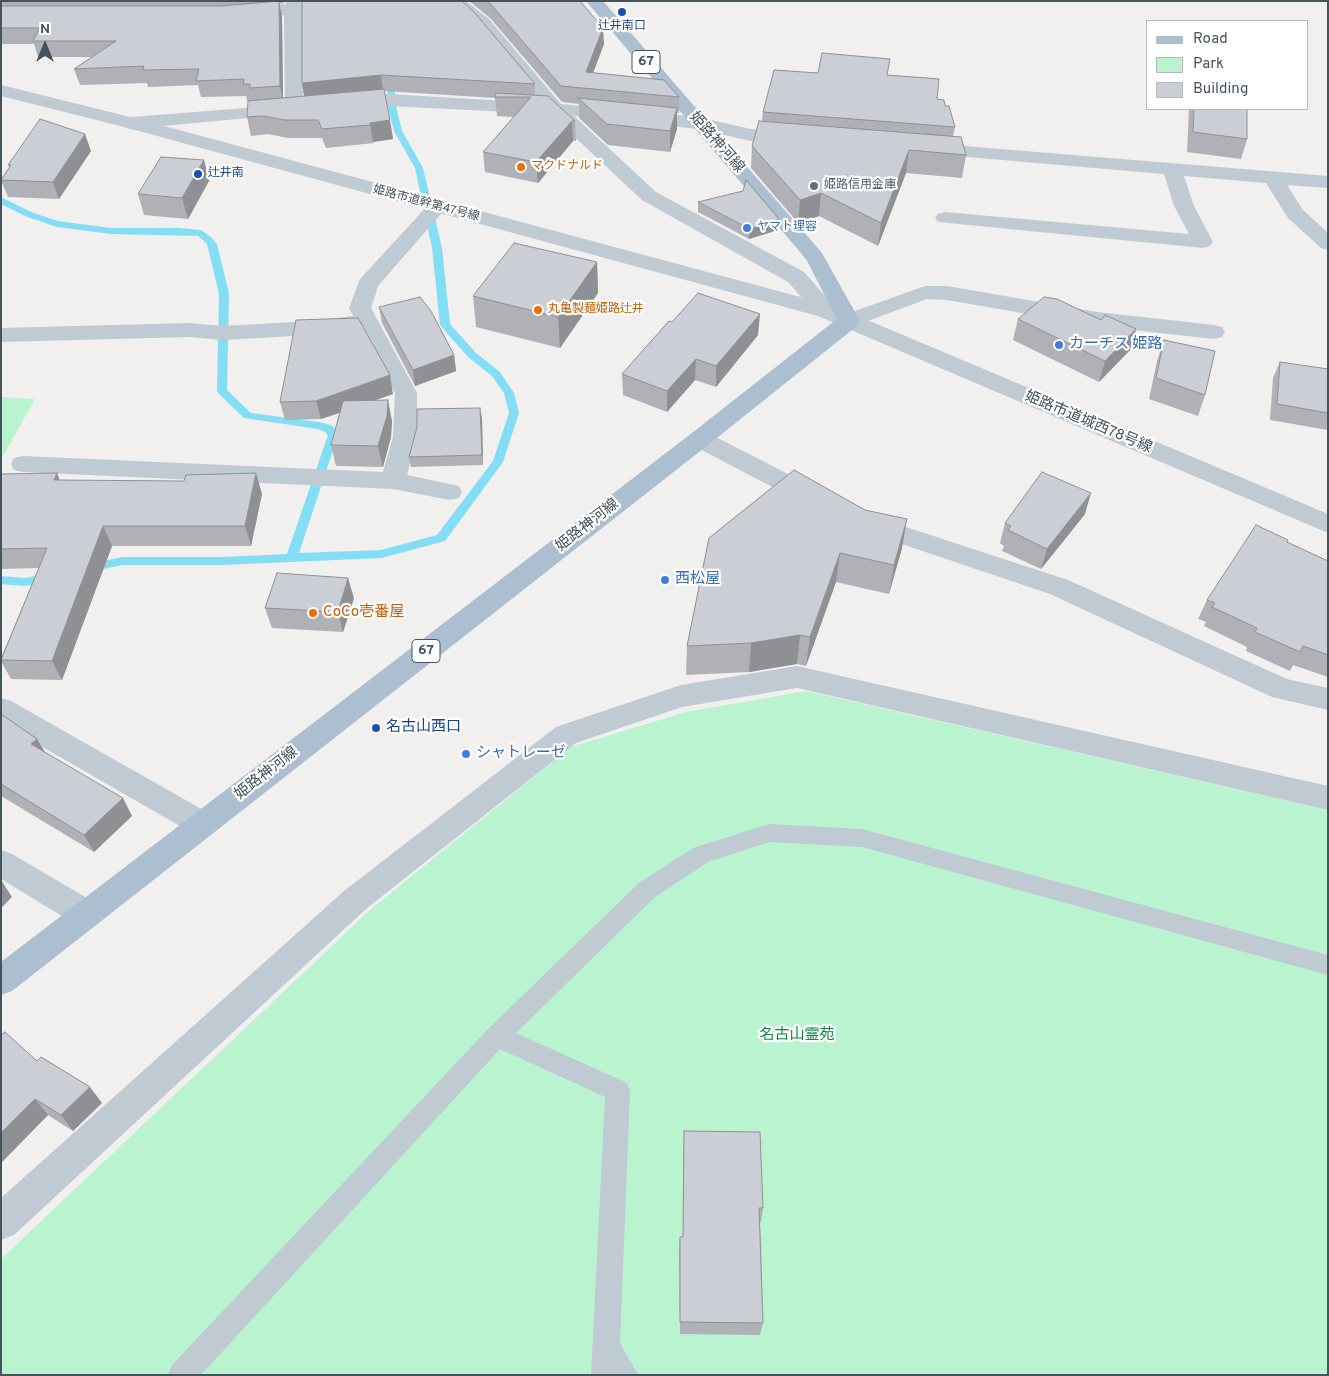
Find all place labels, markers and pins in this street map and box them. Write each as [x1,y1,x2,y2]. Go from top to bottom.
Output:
marker: 辻井南口 [616,6,628,18]
place label: 辻井南口 [598,20,646,34]
place label: マクドナルド [531,160,603,174]
marker: マクドナルド [515,161,527,173]
place label: 辻井南 [208,167,244,181]
marker: 辻井南 [192,168,204,180]
place label: 姫路信用金庫 [824,179,896,193]
marker: 姫路信用金庫 [808,180,820,192]
place label: ヤマト理容 [757,221,817,235]
marker: ヤマト理容 [741,222,753,234]
place label: 丸亀製麺姫路辻井 [548,303,644,317]
marker: 丸亀製麺姫路辻井 [532,304,544,316]
place label: カーチス 姫路 [1069,336,1163,354]
marker: カーチス 姫路 [1053,339,1065,351]
place label: 西松屋 [675,571,720,589]
marker: 西松屋 [659,574,671,586]
place label: CoCo壱番屋 [323,604,404,622]
marker: CoCo壱番屋 [307,607,319,619]
place label: 名古山西口 [386,719,461,737]
marker: 名古山西口 [370,722,382,734]
place label: シャトレーゼ [476,745,566,763]
marker: シャトレーゼ [460,748,472,760]

